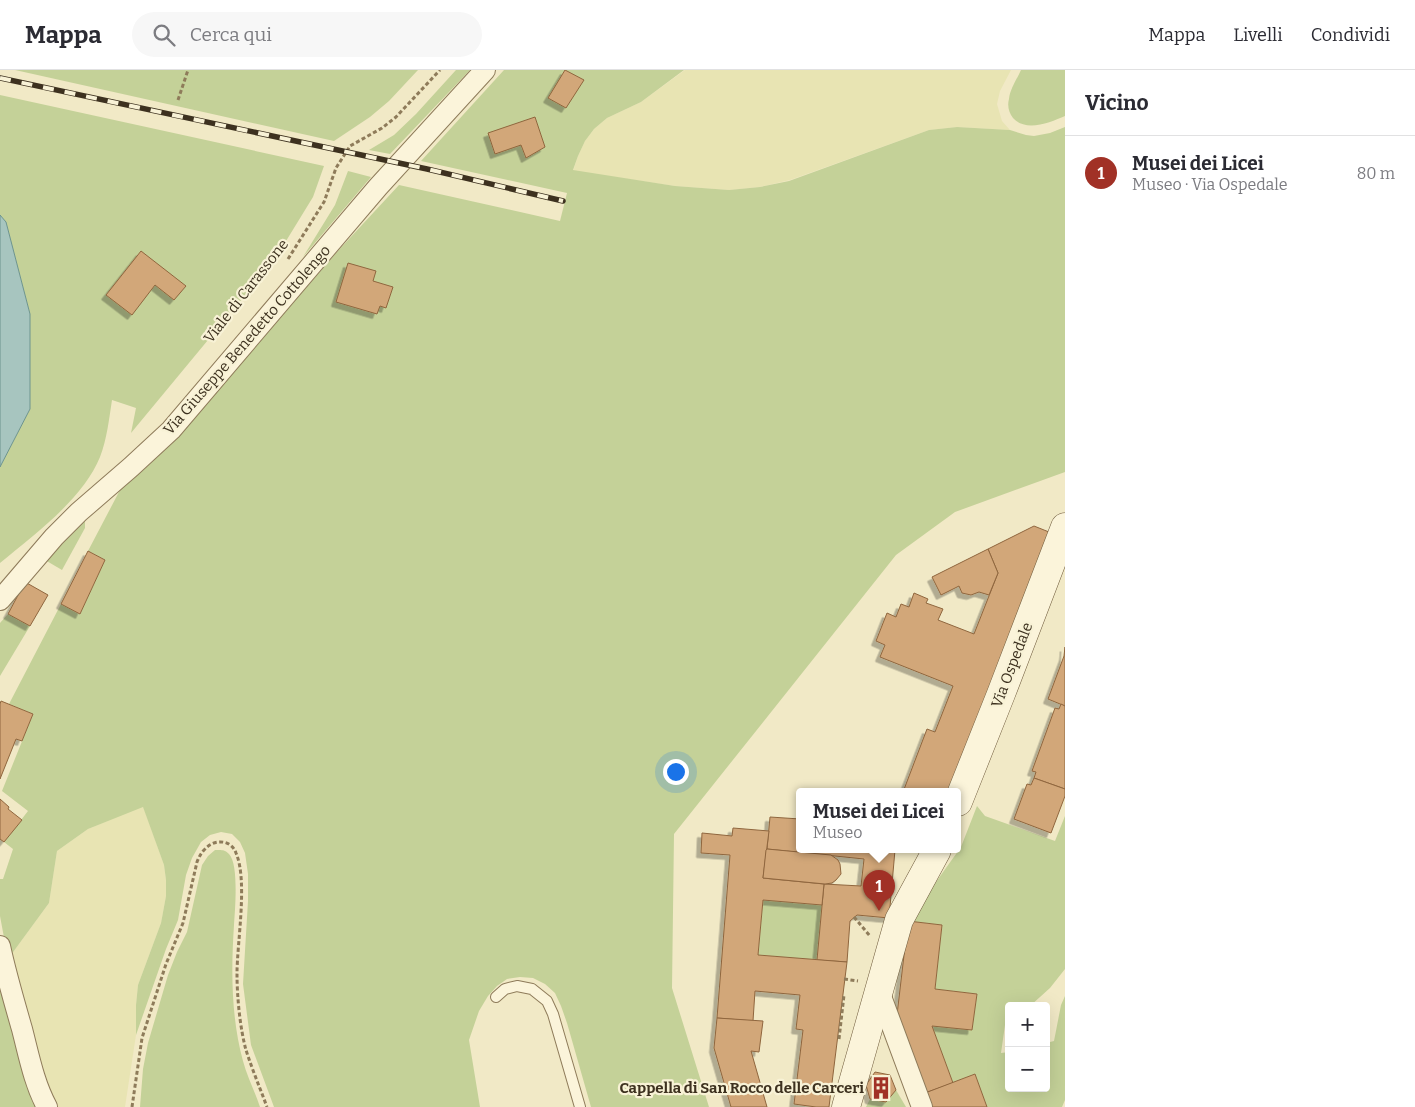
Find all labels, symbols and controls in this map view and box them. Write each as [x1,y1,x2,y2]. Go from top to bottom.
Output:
search box [132,12,482,57]
text: Mappa [25,21,102,49]
icon: search [150,21,178,49]
text: Cerca qui [190,23,272,46]
text: Mappa [1148,24,1205,46]
text: Livelli [1233,24,1283,46]
text: Condividi [1311,24,1390,46]
text: Vicino [1085,90,1149,116]
text: Musei dei Licei [1132,152,1264,175]
text: 1 [1098,164,1104,183]
text: 80 m [1357,164,1395,183]
text: Museo · Via Ospedale [1132,175,1288,194]
street label: Viale di Carassone [200,236,292,346]
street label: Via Giuseppe Benedetto Cottolengo [160,242,334,438]
street label: Via Ospedale [987,620,1037,710]
your location [663,759,689,785]
popup [796,788,961,853]
text: Musei dei Licei [813,800,944,823]
text: Museo [813,823,862,842]
pin: 1 [863,870,895,911]
map controls [1005,1002,1050,1092]
button: + [1005,1002,1050,1047]
button: − [1005,1047,1050,1092]
building icon: Cappella di San Rocco delle Carceri [868,1075,894,1101]
place label: Cappella di San Rocco delle Carceri [619,1079,864,1097]

